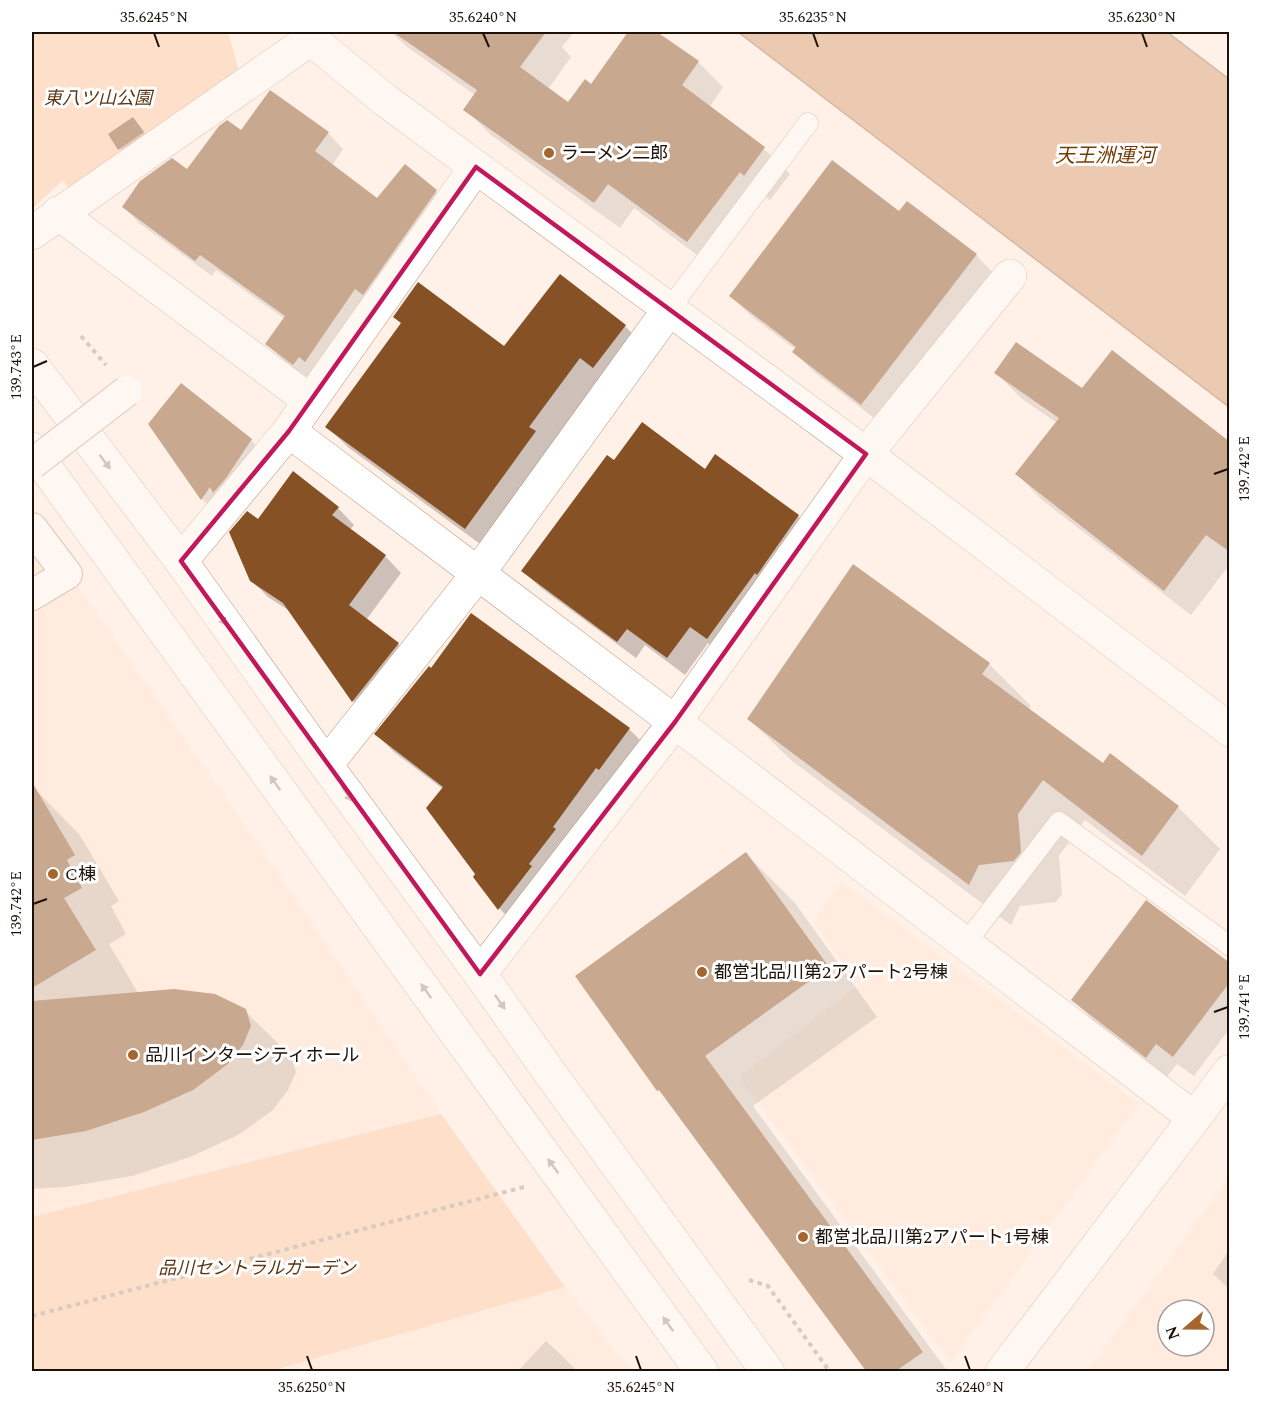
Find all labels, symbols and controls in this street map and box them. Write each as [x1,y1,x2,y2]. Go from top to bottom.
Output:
text: 35.6245°N [120,6,188,29]
text: 35.6240°N [449,6,517,29]
text: 35.6235°N [779,6,847,29]
text: 35.6230°N [1108,6,1176,29]
park label: 東八ツ山公園 [44,85,155,112]
place label: ラーメン二郎 [561,140,668,167]
water label: 天王洲運河 [1055,141,1159,171]
marker: ラーメン二郎 [542,146,556,160]
text: 139.743°E [5,334,28,400]
text: 139.742°E [1233,436,1256,502]
one-way arrow [99,453,111,469]
one-way arrow [215,610,227,626]
one-way arrow [269,775,281,790]
one-way arrow [341,786,353,801]
place label: C棟 [65,861,96,888]
marker: C棟 [46,867,60,881]
text: 139.742°E [5,871,28,937]
place label: 都営北品川第2アパート2号棟 [714,959,948,986]
marker: 都営北品川第2アパート2号棟 [695,965,709,979]
text: 139.741°E [1233,974,1256,1040]
one-way arrow [420,984,432,1000]
one-way arrow [494,993,506,1009]
place label: 品川インターシティホール [145,1042,360,1069]
marker: 品川インターシティホール [126,1048,140,1062]
one-way arrow [548,1158,560,1174]
place label: 都営北品川第2アパート1号棟 [815,1224,1049,1251]
marker: 都営北品川第2アパート1号棟 [796,1230,810,1244]
park label: 品川セントラルガーデン [158,1255,357,1282]
north arrow [1156,1298,1216,1358]
one-way arrow [662,1317,674,1332]
text: N [1159,1323,1186,1343]
text: 35.6250°N [278,1376,346,1399]
text: 35.6245°N [607,1376,675,1399]
text: 35.6240°N [936,1376,1004,1399]

